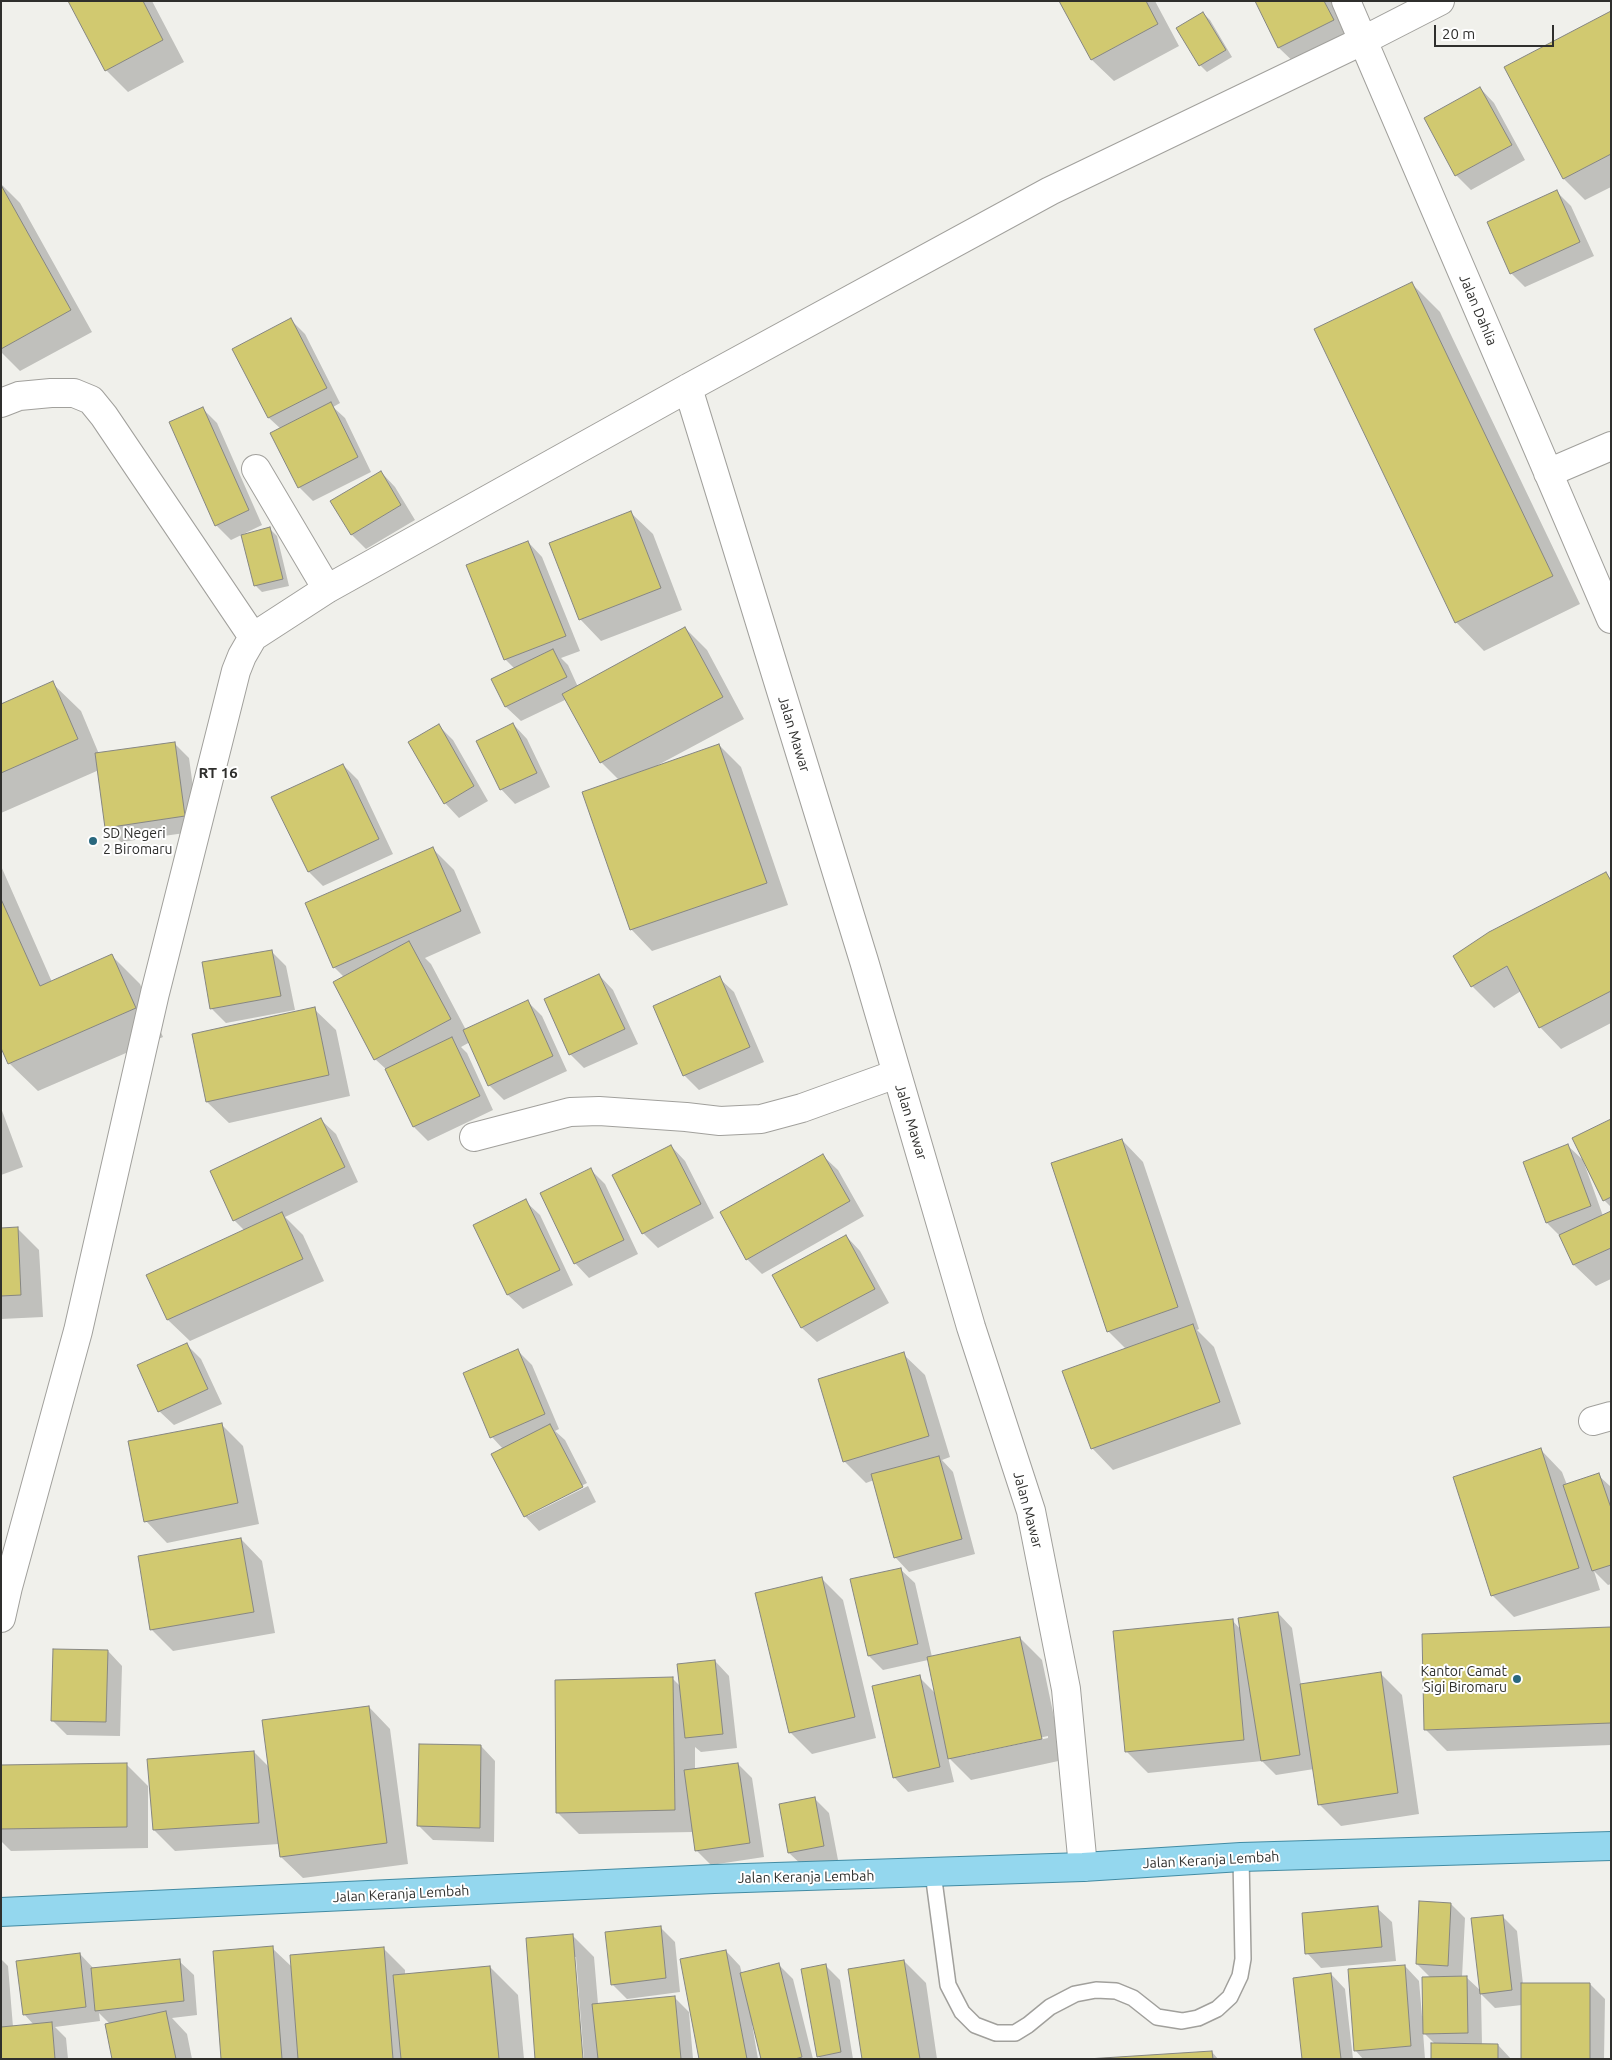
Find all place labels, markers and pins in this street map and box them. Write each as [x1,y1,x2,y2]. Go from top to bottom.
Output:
place label: SD Negeri 2 Biromaru [103,825,172,858]
marker: SD Negeri 2 Biromaru [87,835,99,847]
place label: Kantor Camat Sigi Biromaru [1421,1663,1507,1695]
marker: Kantor Camat Sigi Biromaru [1511,1673,1523,1685]

